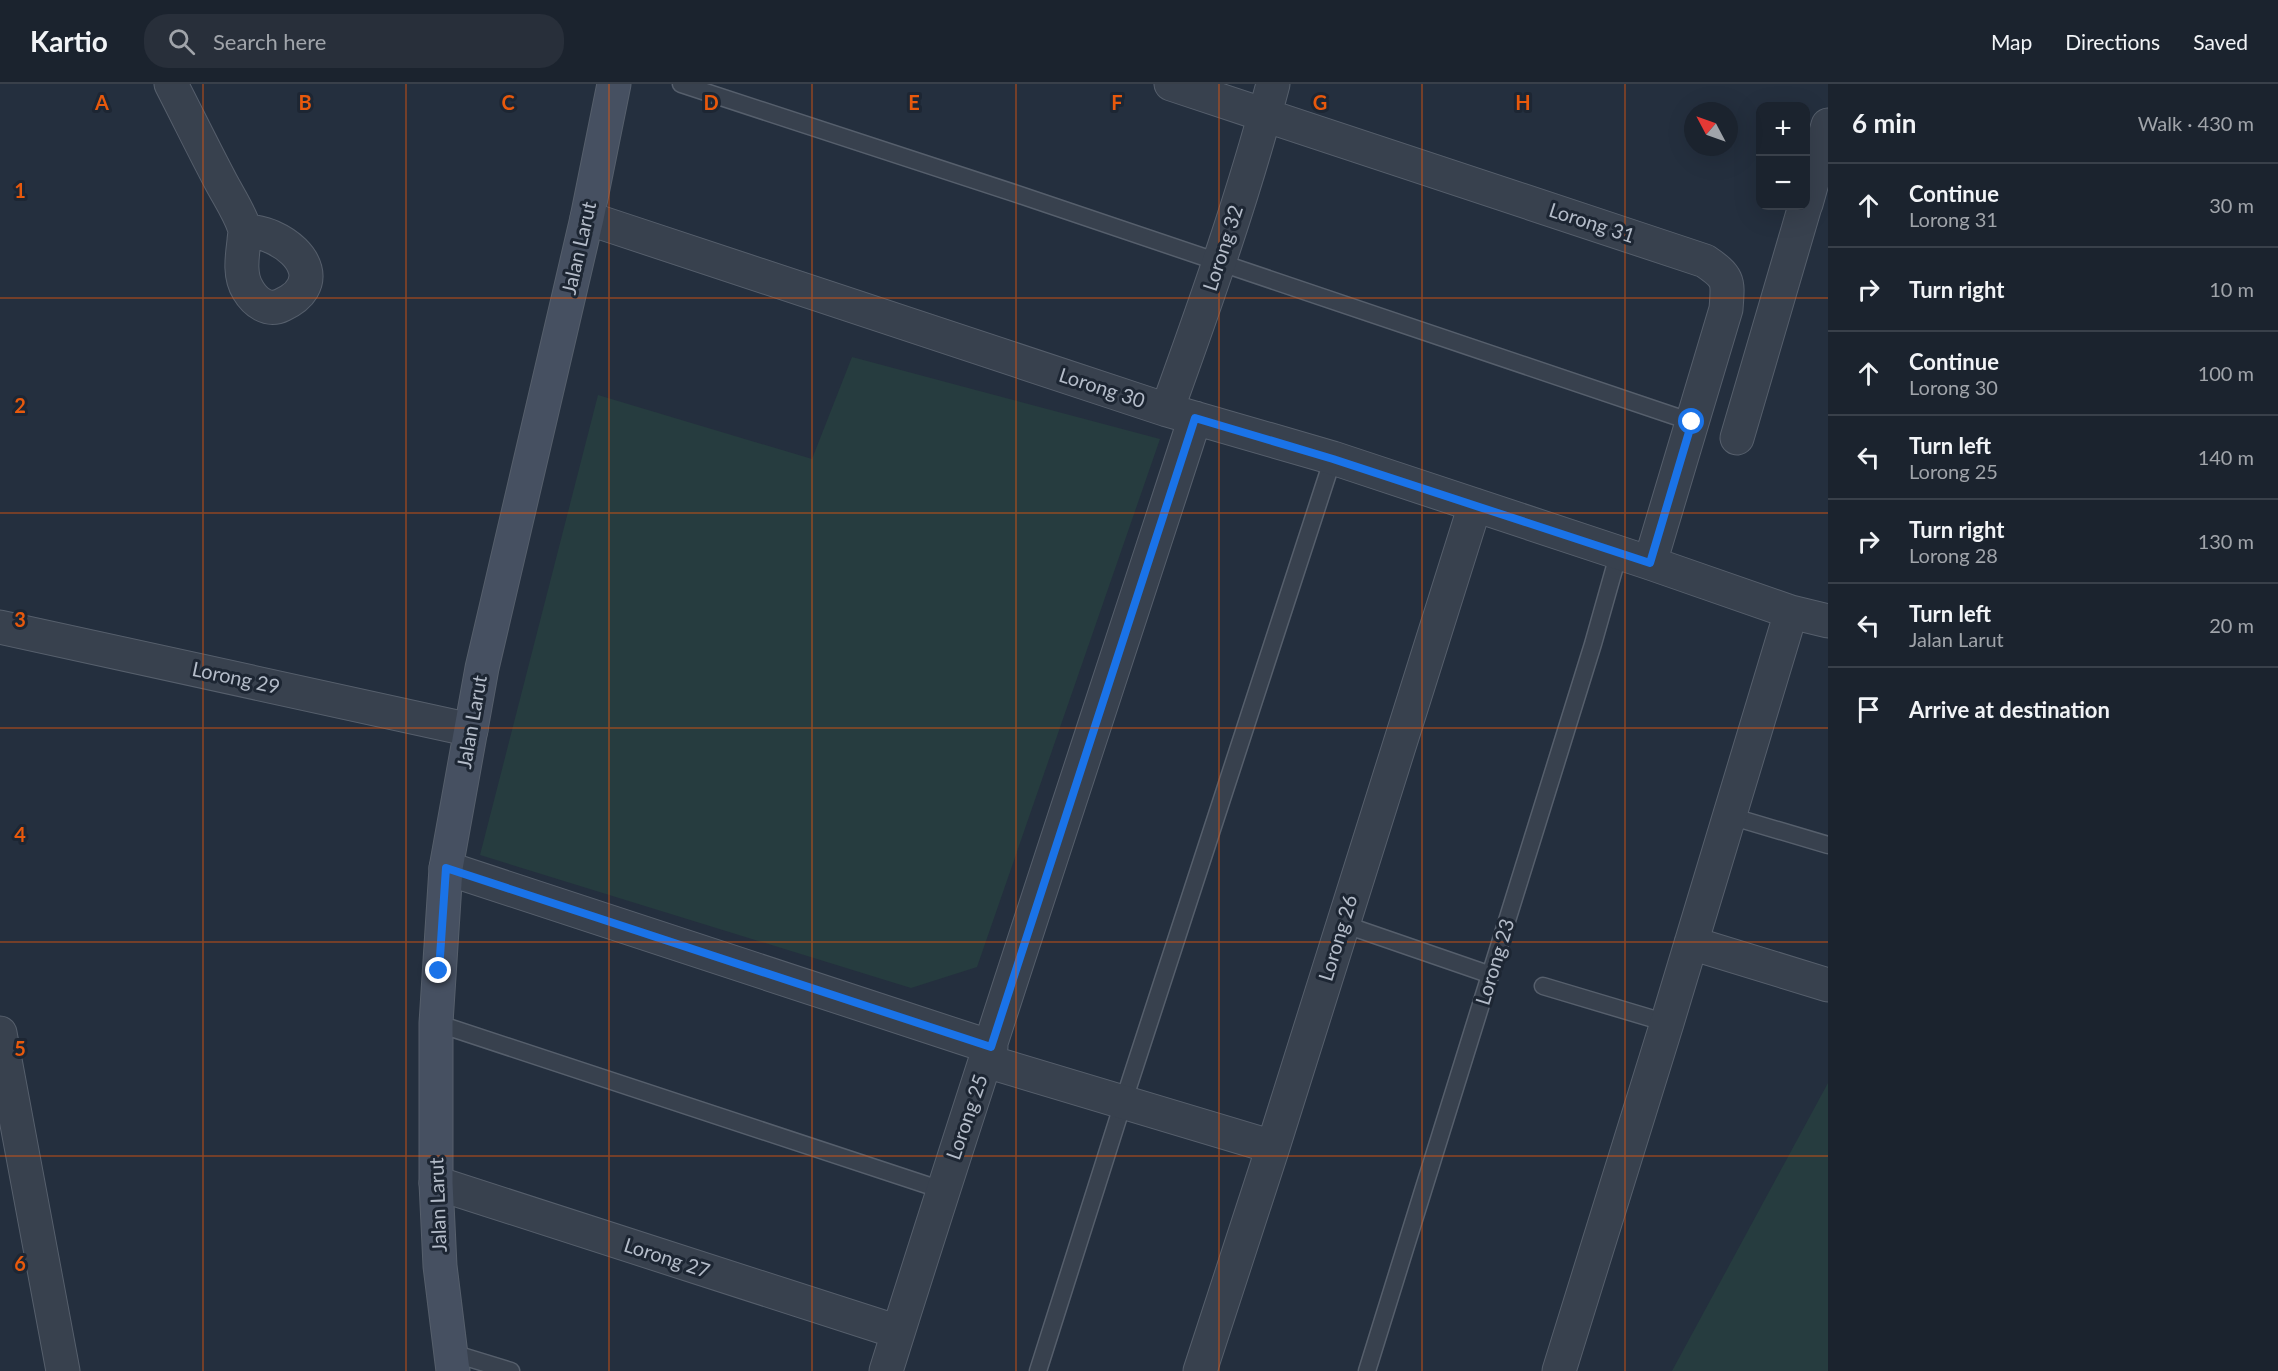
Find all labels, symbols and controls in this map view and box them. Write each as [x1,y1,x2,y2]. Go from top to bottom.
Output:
search box [144,14,564,68]
text: Kartio [30,24,108,58]
icon: search [165,25,198,58]
text: Search here [213,28,326,55]
text: Map [1991,29,2032,54]
text: Directions [2065,29,2160,54]
text: Saved [2193,29,2248,54]
text: A [94,90,109,114]
text: B [298,90,312,114]
text: C [501,90,515,114]
text: D [703,90,719,114]
text: E [908,90,920,114]
text: F [1111,90,1123,114]
text: G [1313,90,1327,114]
text: H [1515,90,1531,114]
north arrow [1684,102,1738,156]
map controls [1756,102,1810,210]
button: + [1756,102,1810,156]
text: 6 min [1852,107,1916,139]
text: Walk · 430 m [2138,111,2254,135]
button: − [1756,156,1810,210]
text: 1 [14,178,26,202]
text: Continue [1909,180,1999,207]
icon: ahead [1852,189,1885,222]
text: 30 m [2209,193,2254,217]
street label: Lorong 31 [1546,197,1638,247]
street label: Jalan Larut [556,199,600,297]
street label: Lorong 32 [1197,202,1247,294]
text: Lorong 31 [1909,207,1998,231]
icon: right [1852,273,1885,306]
text: Turn right [1909,276,2004,303]
text: 10 m [2209,277,2254,301]
text: Continue [1909,348,1999,375]
icon: ahead [1852,357,1885,390]
text: 100 m [2198,361,2254,385]
street label: Lorong 30 [1056,362,1148,412]
text: Lorong 30 [1909,375,1998,399]
text: 2 [14,393,26,417]
route start [1678,408,1704,434]
text: Turn left [1909,432,1991,459]
icon: left [1852,441,1885,474]
text: 140 m [2198,445,2254,469]
text: Lorong 25 [1909,459,1998,483]
text: Turn right [1909,516,2004,543]
icon: right [1852,525,1885,558]
text: 130 m [2198,529,2254,553]
text: Lorong 28 [1909,543,1998,567]
text: Turn left [1909,600,1991,627]
text: 3 [14,607,26,631]
icon: left [1852,609,1885,642]
text: 20 m [2209,613,2254,637]
text: Jalan Larut [1909,627,2004,651]
street label: Lorong 29 [190,656,282,698]
street label: Jalan Larut [451,673,491,771]
icon: arrive [1852,693,1885,726]
text: Arrive at destination [1909,696,2110,723]
text: 4 [14,822,26,846]
street label: Lorong 26 [1313,892,1362,984]
street label: Lorong 23 [1470,916,1519,1008]
route end [425,957,451,983]
text: 5 [14,1036,26,1060]
street label: Lorong 25 [940,1071,992,1163]
street label: Jalan Larut [423,1157,451,1253]
street label: Lorong 27 [621,1232,713,1282]
text: 6 [14,1251,26,1275]

